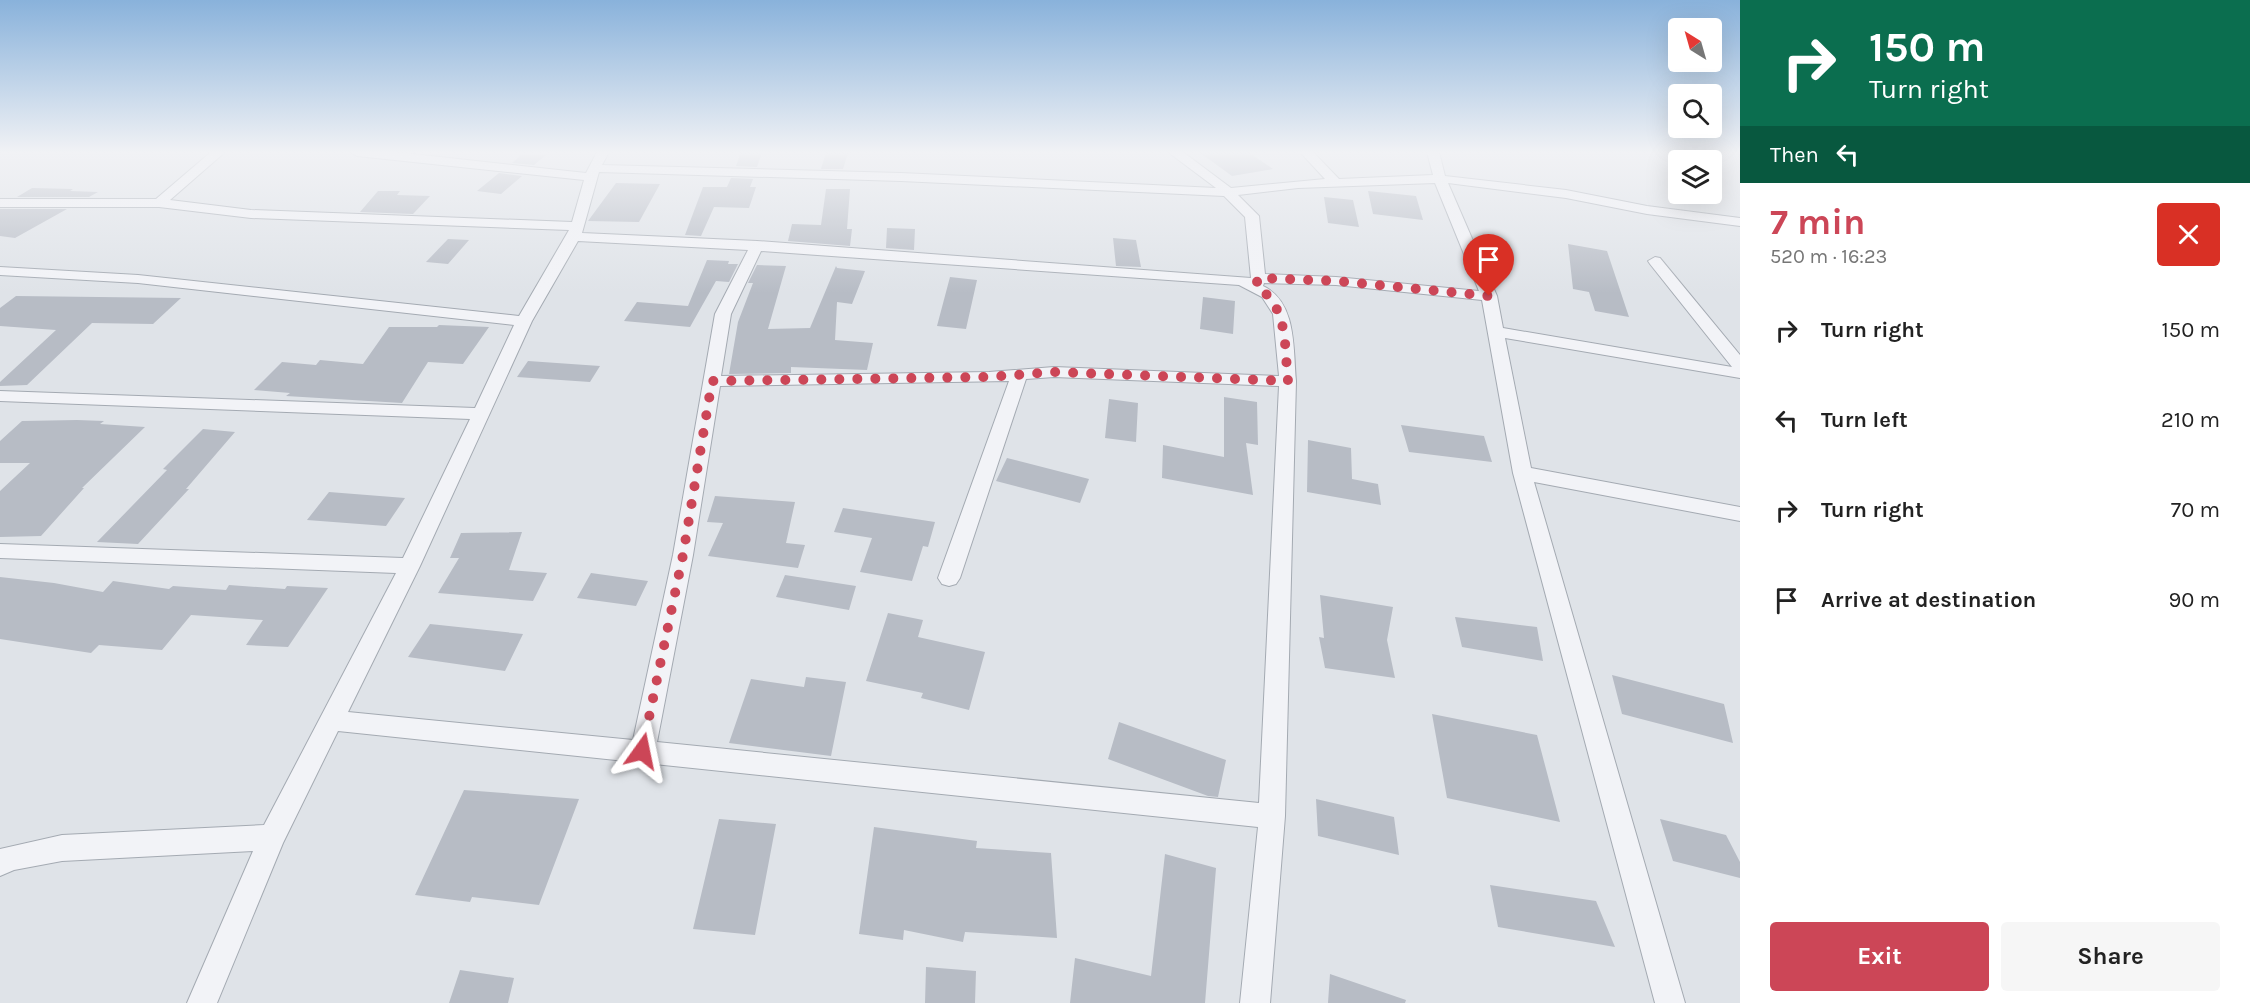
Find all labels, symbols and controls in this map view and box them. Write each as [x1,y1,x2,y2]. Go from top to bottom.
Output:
north arrow [1668,18,1722,72]
map controls [1668,18,1722,204]
text: 150 m [1869,22,1985,72]
icon: right [1770,24,1848,102]
text: Turn right [1869,73,1989,105]
button: search [1668,84,1722,138]
icon: left [1831,138,1864,171]
text: Then [1770,142,1819,168]
button: layers [1668,150,1722,204]
text: 7 min [1770,201,1865,243]
button: close [2157,203,2220,266]
pin [1463,234,1514,296]
icon: arrive [1472,243,1505,276]
text: 520 m · 16:23 [1770,245,1887,268]
icon: right [1770,314,1803,347]
text: Turn right [1821,317,1924,343]
text: 150 m [2161,317,2220,343]
icon: left [1770,404,1803,437]
text: Turn left [1821,407,1908,433]
text: 210 m [2161,407,2220,433]
icon: right [1770,494,1803,527]
text: Turn right [1821,497,1924,523]
text: 70 m [2171,497,2220,523]
icon: arrive [1770,584,1803,617]
text: Arrive at destination [1821,587,2036,613]
text: 90 m [2168,587,2220,613]
position arrow [610,719,674,783]
button: Exit [1770,922,1989,991]
button: Share [2001,922,2220,991]

